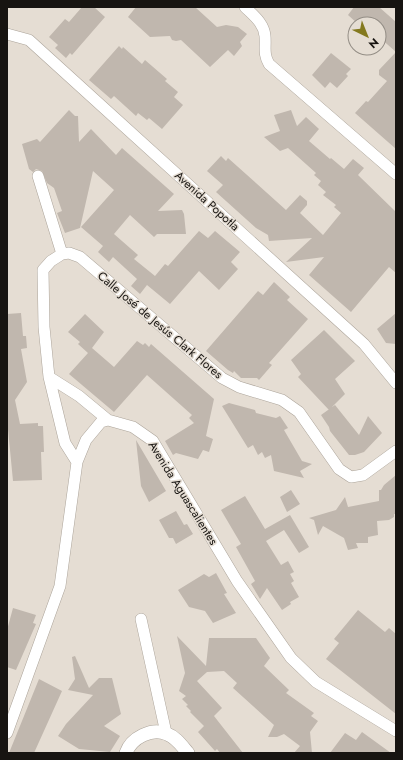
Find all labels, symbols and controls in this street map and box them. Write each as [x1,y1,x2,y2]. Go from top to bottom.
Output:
north arrow [347,16,387,56]
text: N [365,34,382,52]
street label: Avenida Popotla [171,167,244,235]
street label: Calle José de Jesús Clark Flores [93,267,227,383]
street label: Avenida Aguascalientes [144,437,222,549]

